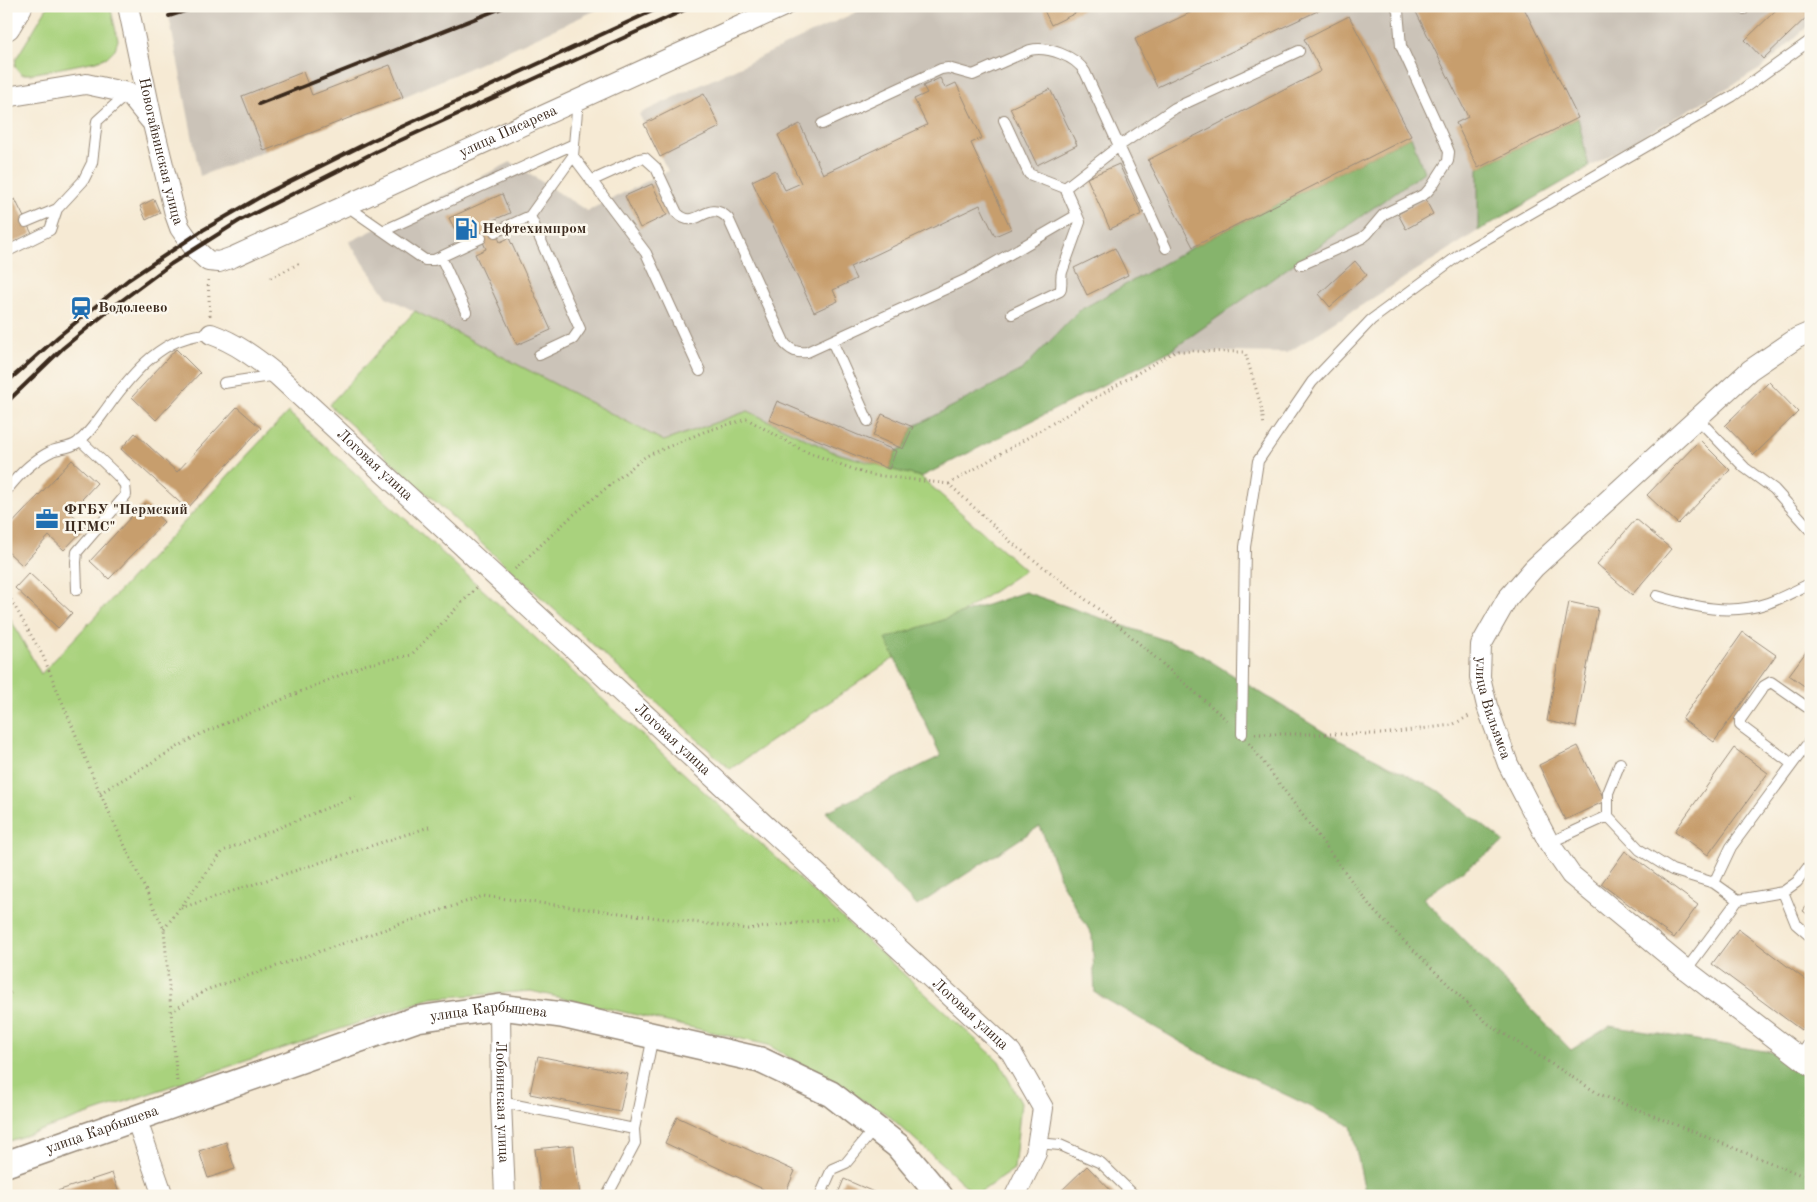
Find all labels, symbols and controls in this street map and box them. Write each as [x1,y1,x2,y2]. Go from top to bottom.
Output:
street label: Новогайвинская улица [136,76,186,228]
street label: улица Писарева [457,103,560,160]
fuel station icon: Нефтехимпром [453,216,479,242]
place label: Нефтехимпром [482,222,587,237]
station icon: Водолеево [68,295,94,321]
place label: Водолеево [98,301,168,316]
street label: Логовая улица [334,427,416,504]
place label: ФГБУ "Пермский ЦГМС" [64,503,188,535]
office icon: ФГБУ "Пермский ЦГМС" [34,506,60,532]
street label: улица Вильямса [1472,657,1513,762]
street label: Логовая улица [632,701,714,779]
street label: Логовая улица [929,976,1011,1053]
street label: улица Карбышева [429,999,549,1025]
street label: Лобвинская улица [493,1041,511,1164]
street label: улица Карбышева [44,1103,161,1157]

